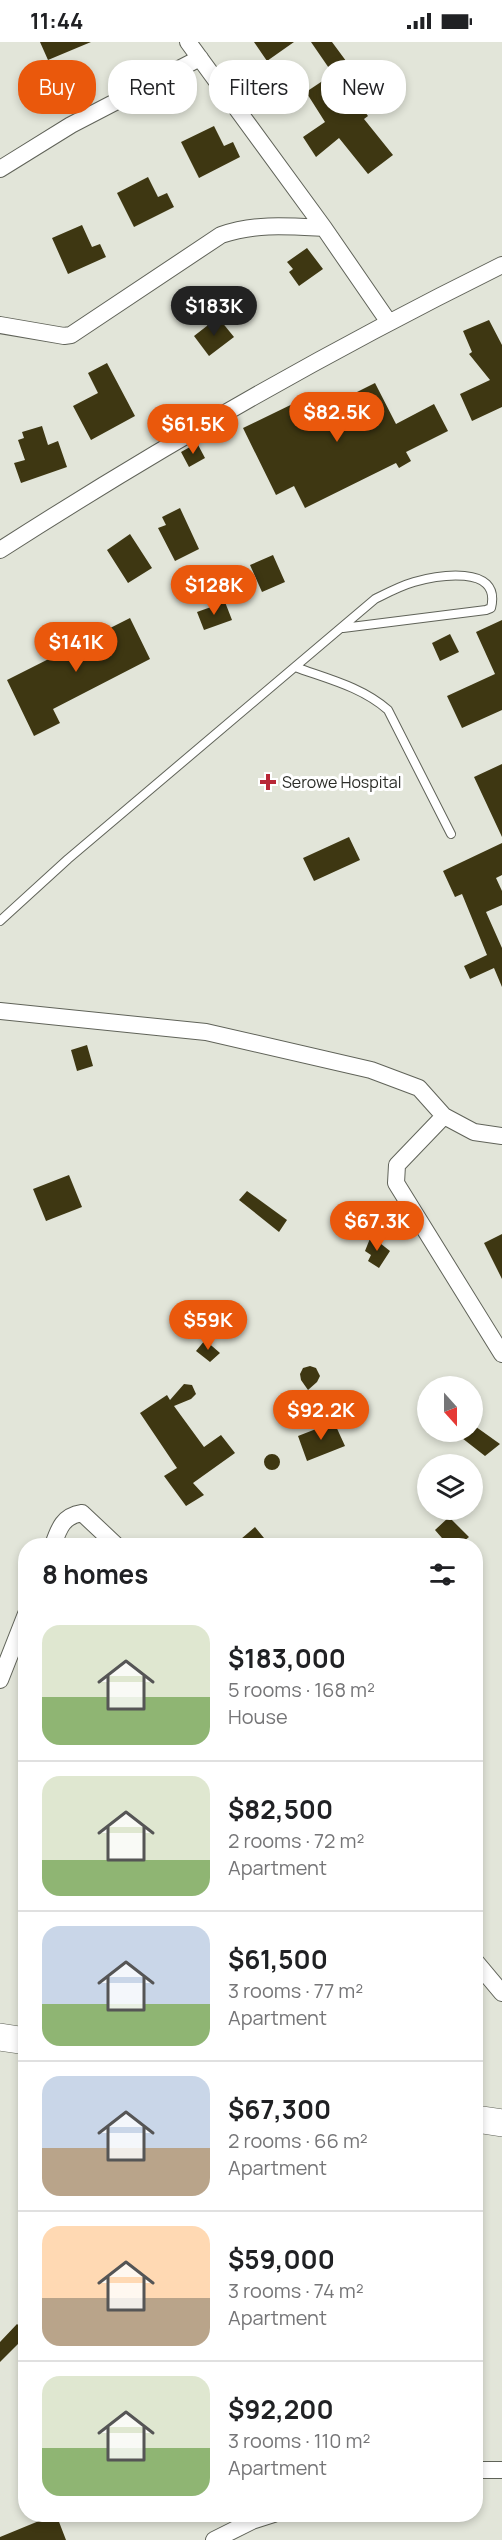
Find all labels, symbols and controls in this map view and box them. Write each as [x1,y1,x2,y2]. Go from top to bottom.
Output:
text: 11:44 [30,6,83,36]
chip: Buy [18,60,96,114]
chip: Rent [108,60,197,114]
chip: Filters [209,60,309,114]
chip: New [321,60,406,114]
pin: $183K [172,286,256,337]
text: $183K [185,292,243,319]
pin: $82.5K [288,392,386,443]
text: $82.5K [303,398,371,425]
pin: $61.5K [144,404,242,455]
text: $61.5K [161,410,225,437]
pin: $128K [172,565,256,616]
text: $128K [185,571,243,598]
pin: $141K [34,622,118,673]
text: $141K [48,628,104,655]
place label: Serowe Hospital [282,771,401,793]
marker: Serowe Hospital [259,773,277,791]
pin: $67.3K [328,1201,426,1252]
text: $67.3K [344,1207,410,1234]
pin: $59K [172,1300,244,1351]
text: $59K [183,1306,233,1333]
north arrow [417,1376,483,1442]
map controls [417,1376,483,1520]
pin: $92.2K [272,1390,370,1441]
text: $92.2K [287,1396,355,1423]
button: layers [417,1454,483,1520]
text: 8 homes [42,1556,148,1592]
icon: filters [426,1558,459,1591]
text: $183,000 [228,1640,346,1676]
icon: home [90,1649,162,1721]
text: 5 rooms · 168 m² [228,1676,375,1703]
text: House [228,1703,288,1730]
text: $82,500 [228,1791,333,1827]
icon: home [90,1800,162,1872]
text: 2 rooms · 72 m² [228,1827,364,1854]
text: Apartment [228,1854,327,1881]
text: $61,500 [228,1941,328,1977]
icon: home [90,1950,162,2022]
text: 3 rooms · 77 m² [228,1977,363,2004]
text: Apartment [228,2004,327,2031]
text: $67,300 [228,2091,331,2127]
icon: home [90,2100,162,2172]
text: 2 rooms · 66 m² [228,2127,368,2154]
text: Apartment [228,2154,327,2181]
text: $59,000 [228,2241,335,2277]
icon: home [90,2250,162,2322]
text: 3 rooms · 74 m² [228,2277,364,2304]
text: Apartment [228,2304,327,2331]
text: $92,200 [228,2391,334,2427]
icon: home [90,2400,162,2472]
text: 3 rooms · 110 m² [228,2427,370,2454]
text: Apartment [228,2454,327,2481]

